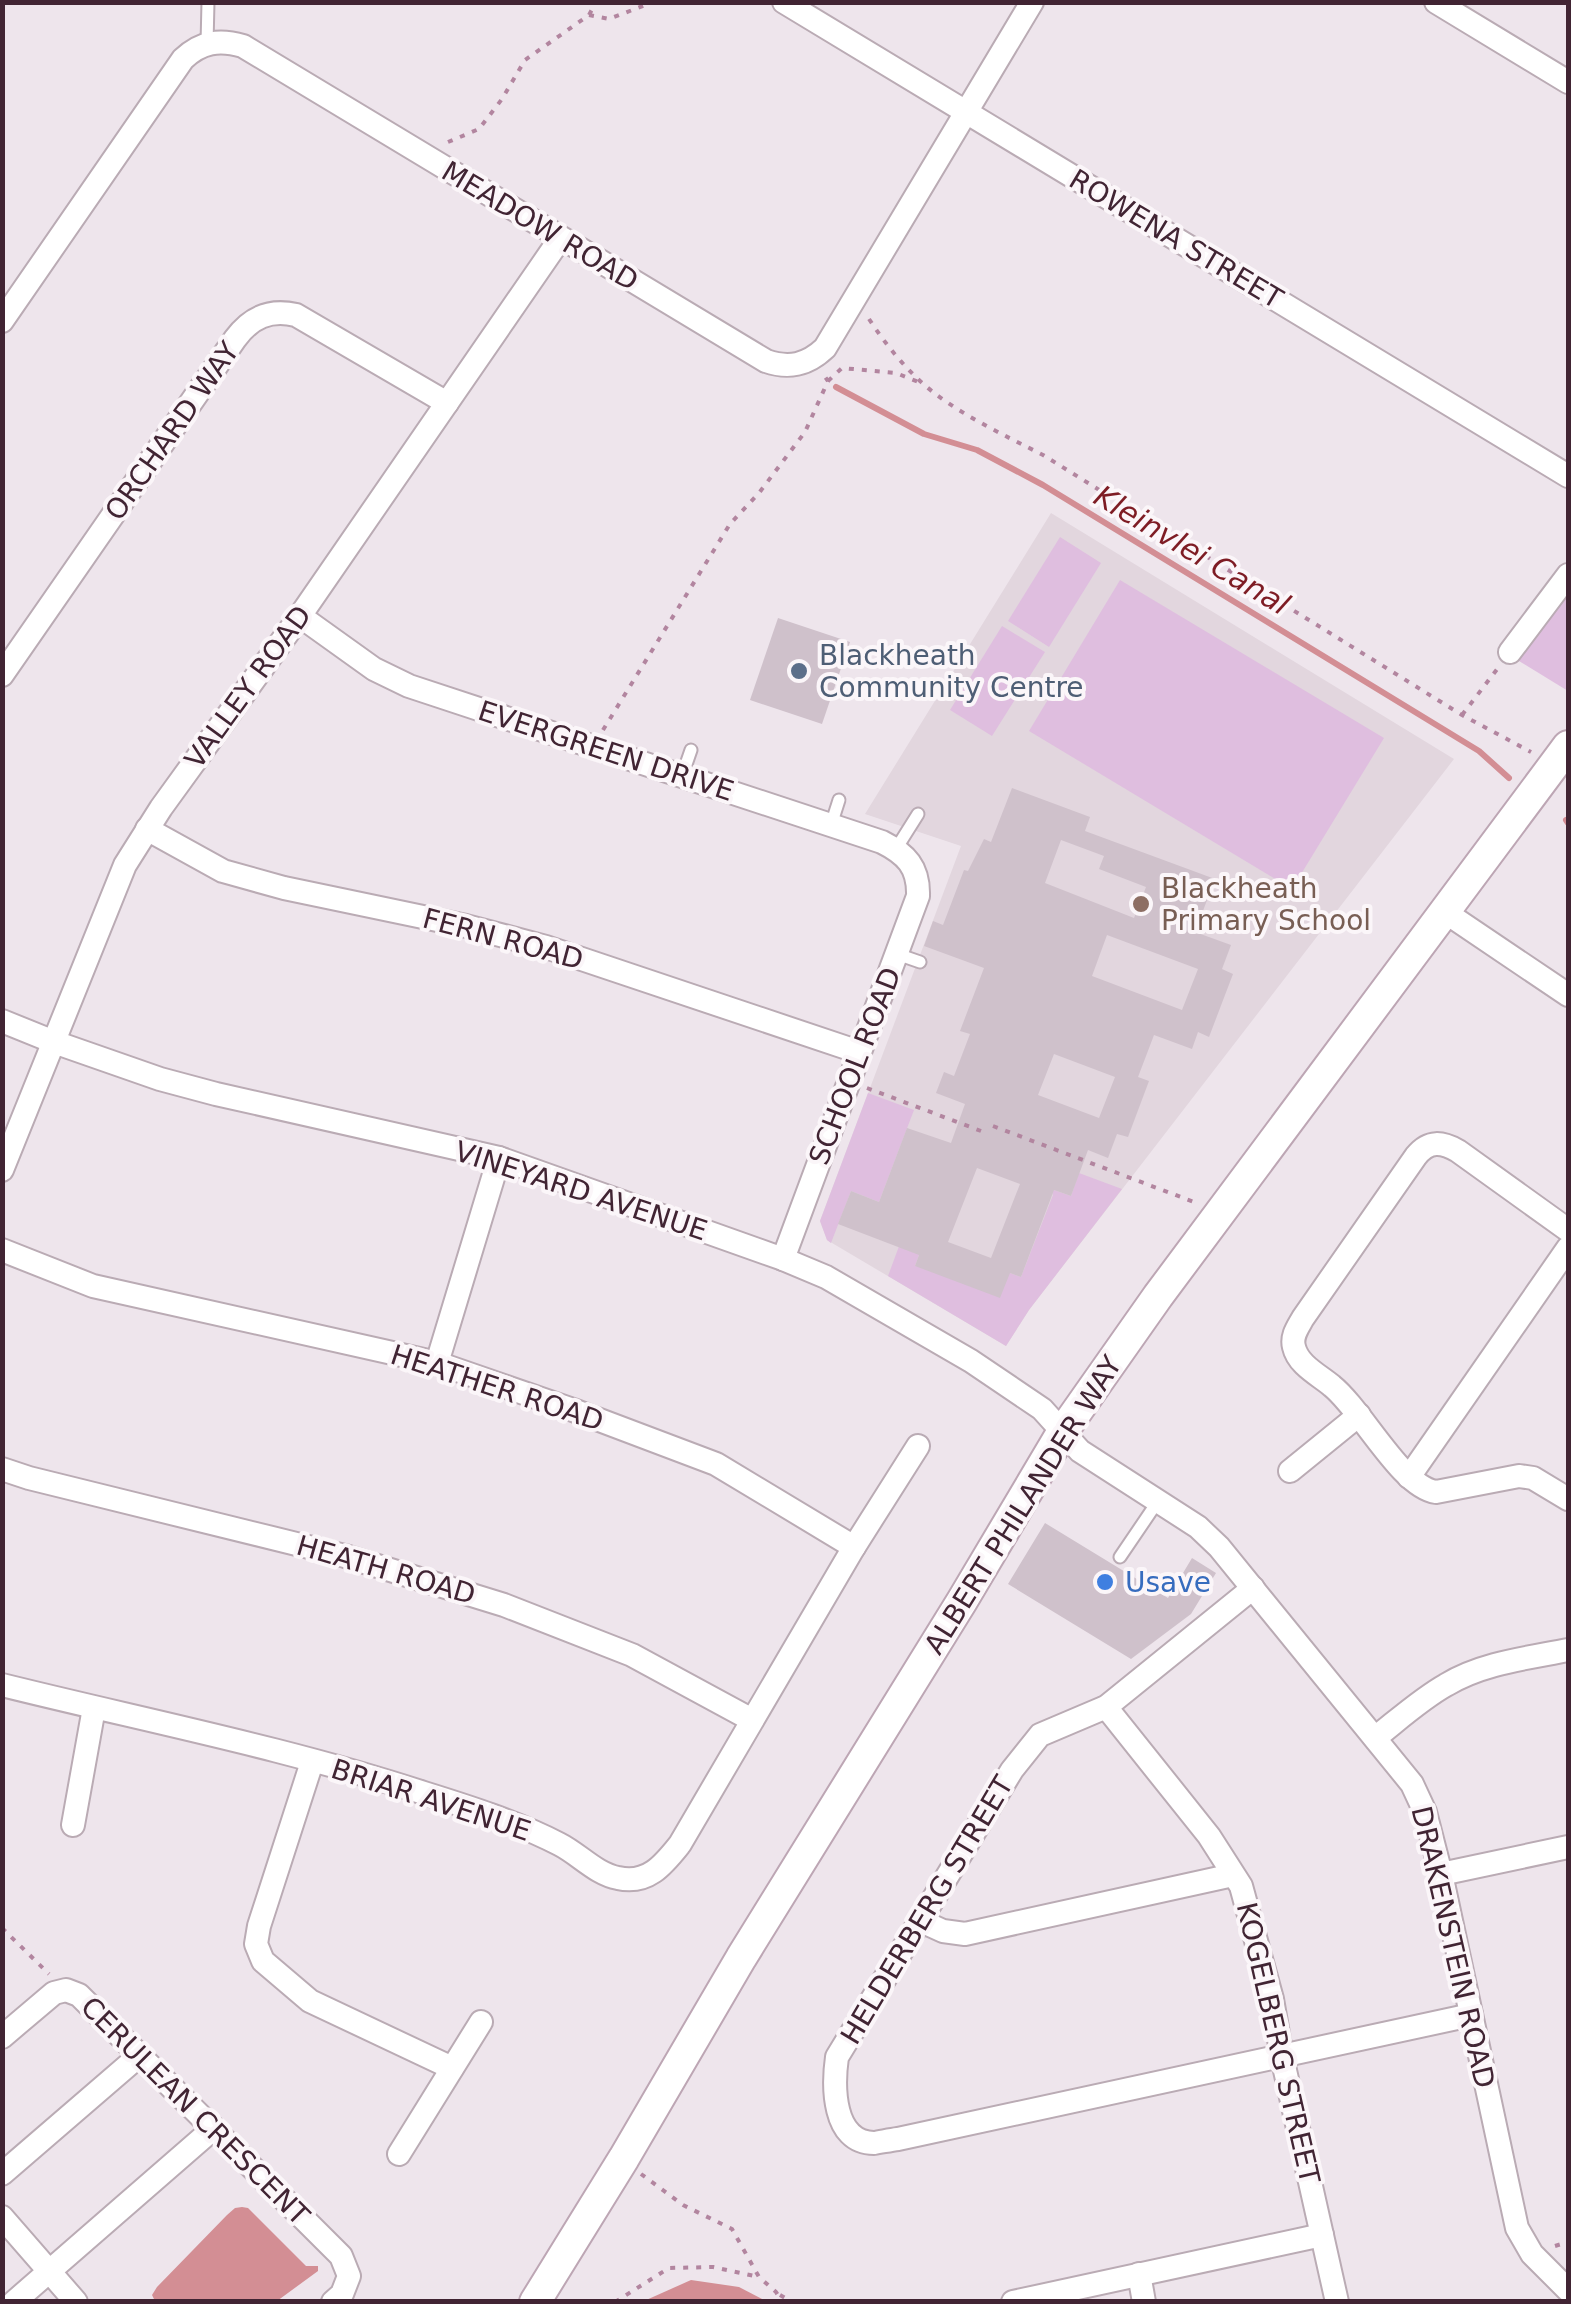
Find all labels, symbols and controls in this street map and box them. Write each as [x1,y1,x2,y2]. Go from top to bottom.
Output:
street label: MEADOW ROAD [436,154,644,298]
street label: ROWENA STREET [1063,162,1289,316]
street label: ORCHARD WAY [98,335,246,526]
water label: Kleinvlei Canal [1088,478,1296,622]
street label: VALLEY ROAD [178,599,318,775]
place label: Blackheath Community Centre [819,639,1084,704]
marker: Blackheath Community Centre [788,660,810,682]
street label: EVERGREEN DRIVE [474,694,738,808]
place label: Blackheath Primary School [1161,872,1371,937]
marker: Blackheath Primary School [1130,893,1152,915]
street label: FERN ROAD [419,902,587,976]
street label: SCHOOL ROAD [802,963,908,1169]
street label: VINEYARD AVENUE [451,1135,711,1247]
street label: HEATHER ROAD [386,1338,608,1438]
street label: ALBERT PHILANDER WAY [917,1349,1129,1660]
street label: HEATH ROAD [293,1529,479,1611]
place label: Usave [1125,1566,1211,1599]
marker: Usave [1094,1571,1116,1593]
street label: BRIAR AVENUE [327,1752,535,1848]
street label: HELDERBERG STREET [834,1769,1021,2050]
street label: DRAKENSTEIN ROAD [1404,1803,1502,2091]
street label: KOGELBERG STREET [1230,1899,1327,2188]
street label: CERULEAN CRESCENT [74,1990,317,2233]

